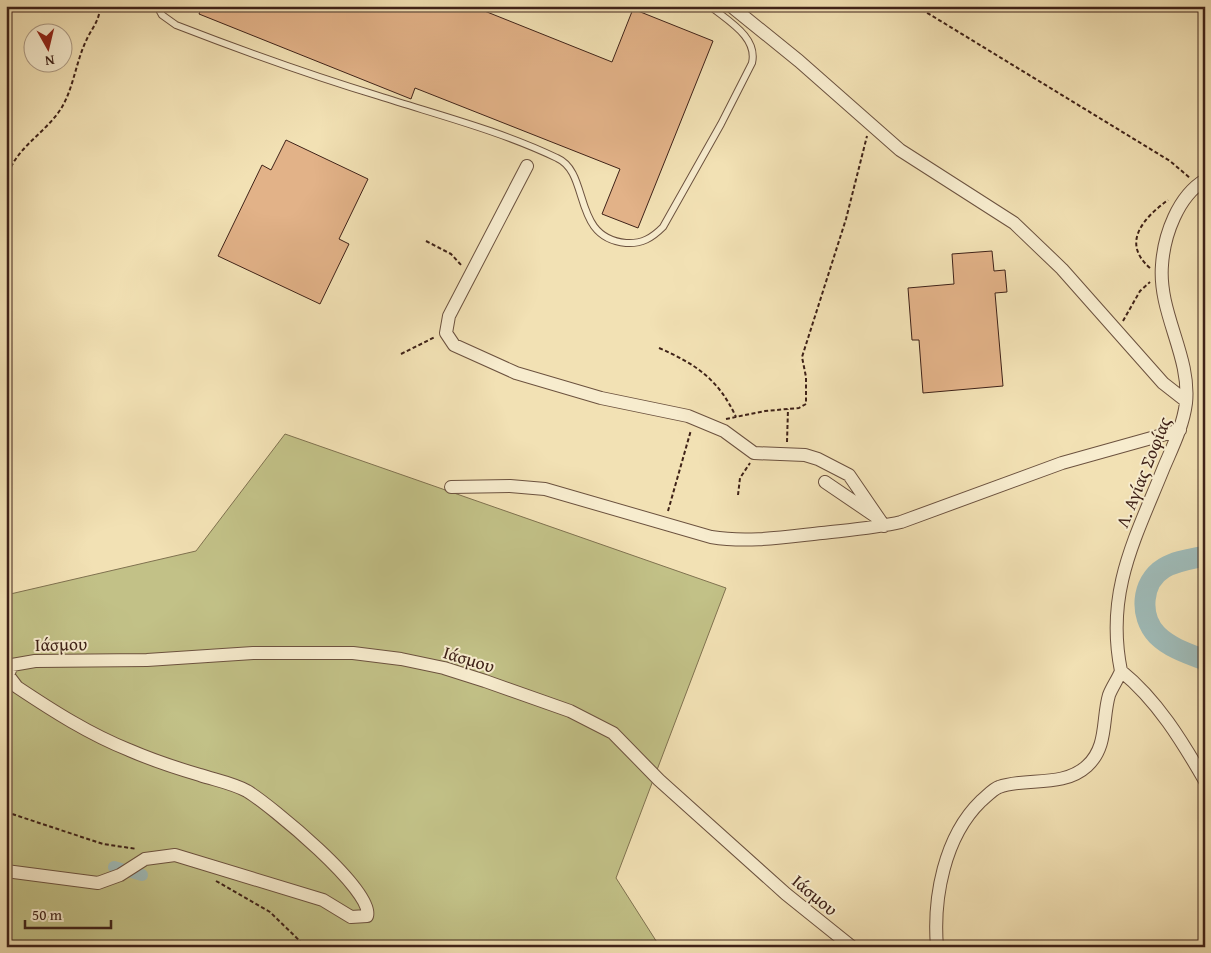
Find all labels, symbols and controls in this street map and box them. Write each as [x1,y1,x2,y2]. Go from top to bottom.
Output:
north arrow [22,22,72,72]
text: N [43,50,56,72]
street label: Λ. Αγίας Σοφίας [1108,412,1178,532]
street label: Ιάσμου [34,630,88,658]
street label: Ιάσμου [440,638,498,680]
street label: Ιάσμου [786,868,844,922]
scale bar [25,898,111,930]
text: 50 m [32,904,63,925]

